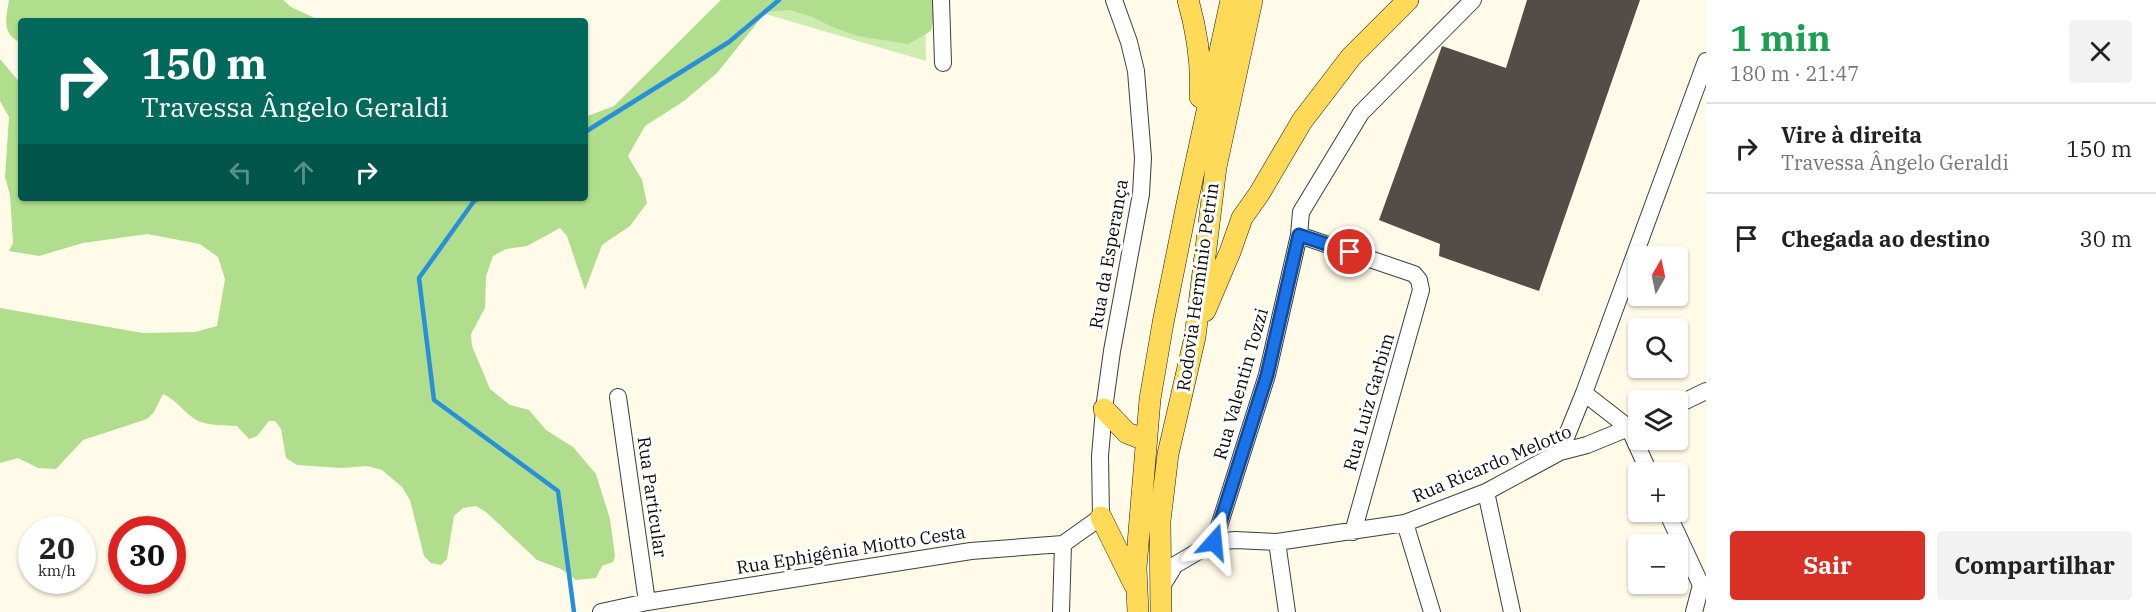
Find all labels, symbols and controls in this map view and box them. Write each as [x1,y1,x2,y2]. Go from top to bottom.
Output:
text: 1 min [1730,14,1831,61]
button: close [2069,20,2132,83]
text: 150 m [141,36,267,91]
icon: right [42,42,120,120]
text: 180 m · 21:47 [1730,60,1859,87]
text: Travessa Ângelo Geraldi [141,89,448,124]
text: Vire à direita [1781,120,1922,149]
icon: right [1730,132,1763,165]
text: 150 m [2066,134,2132,163]
text: Travessa Ângelo Geraldi [1781,149,2009,176]
icon: left [224,156,257,189]
icon: ahead [287,156,320,189]
icon: right [350,156,383,189]
street label: Rua da Esperança [1084,177,1133,331]
street label: Rodovia Hermínio Petrin [1171,181,1224,393]
icon: arrive [1730,222,1763,255]
text: Chegada ao destino [1781,224,1990,253]
text: 30 m [2080,224,2132,253]
pin [1324,226,1375,277]
icon: arrive [1333,235,1366,268]
north arrow [1628,246,1688,306]
map controls [1628,246,1688,594]
street label: Rua Valentin Tozzi [1208,305,1273,462]
button: search [1628,318,1688,378]
street label: Rua Luiz Garbim [1338,330,1399,473]
button: layers [1628,390,1688,450]
street label: Rua Ricardo Melotto [1409,420,1575,507]
street label: Rua Particular [633,435,672,559]
button: + [1628,462,1688,522]
position arrow [1182,510,1246,574]
speed limit sign: 30 [108,516,186,594]
street label: Rua Ephigênia Miotto Cesta [735,520,967,579]
text: 20 [39,528,75,567]
button: Sair [1730,531,1925,600]
button: Compartilhar [1937,531,2132,600]
button: − [1628,534,1688,594]
text: km/h [38,561,76,580]

